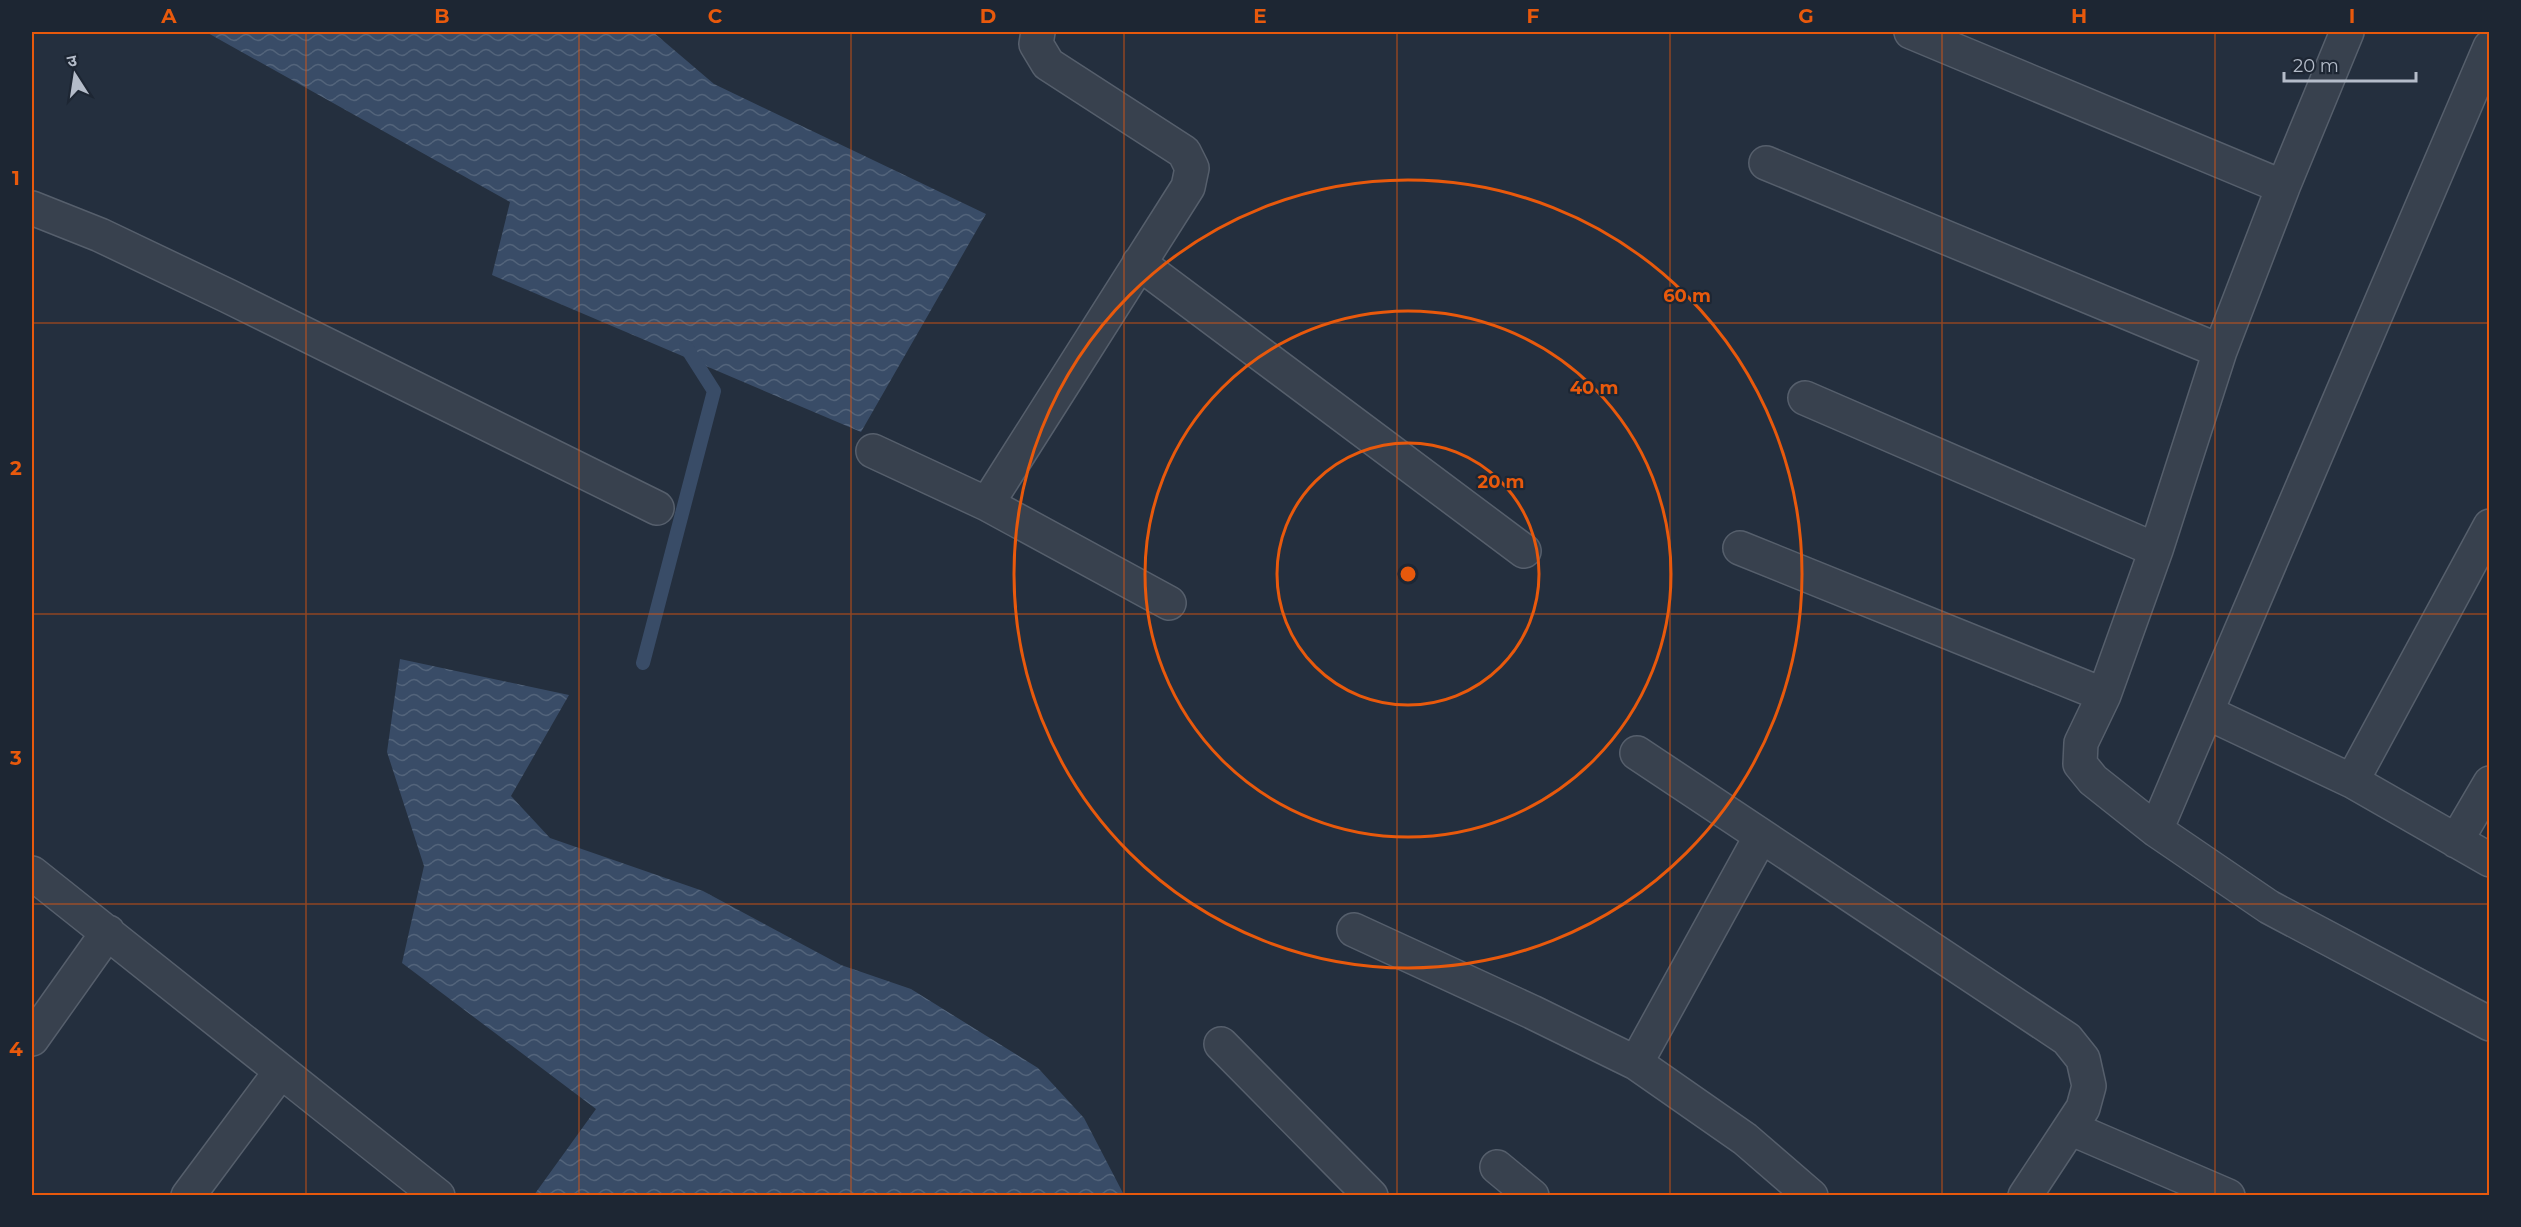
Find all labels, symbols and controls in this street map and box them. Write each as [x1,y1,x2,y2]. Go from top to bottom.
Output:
text: A [160,4,177,28]
text: B [434,4,450,28]
text: C [708,4,723,28]
text: D [980,4,996,28]
text: E [1253,4,1267,28]
text: F [1527,4,1540,28]
text: G [1798,4,1814,28]
text: H [2071,4,2087,28]
text: I [2349,4,2355,28]
north arrow [45,45,105,105]
scale bar [2284,45,2416,83]
text: उ [65,50,79,71]
text: 20 m [2293,55,2339,77]
text: 1 [12,166,20,190]
text: 60 m [1663,285,1711,307]
text: 40 m [1570,377,1618,399]
text: 2 [10,456,22,480]
text: 20 m [1478,471,1524,493]
centre of rings [1398,564,1418,584]
text: 3 [9,746,22,770]
text: 4 [9,1037,23,1061]

